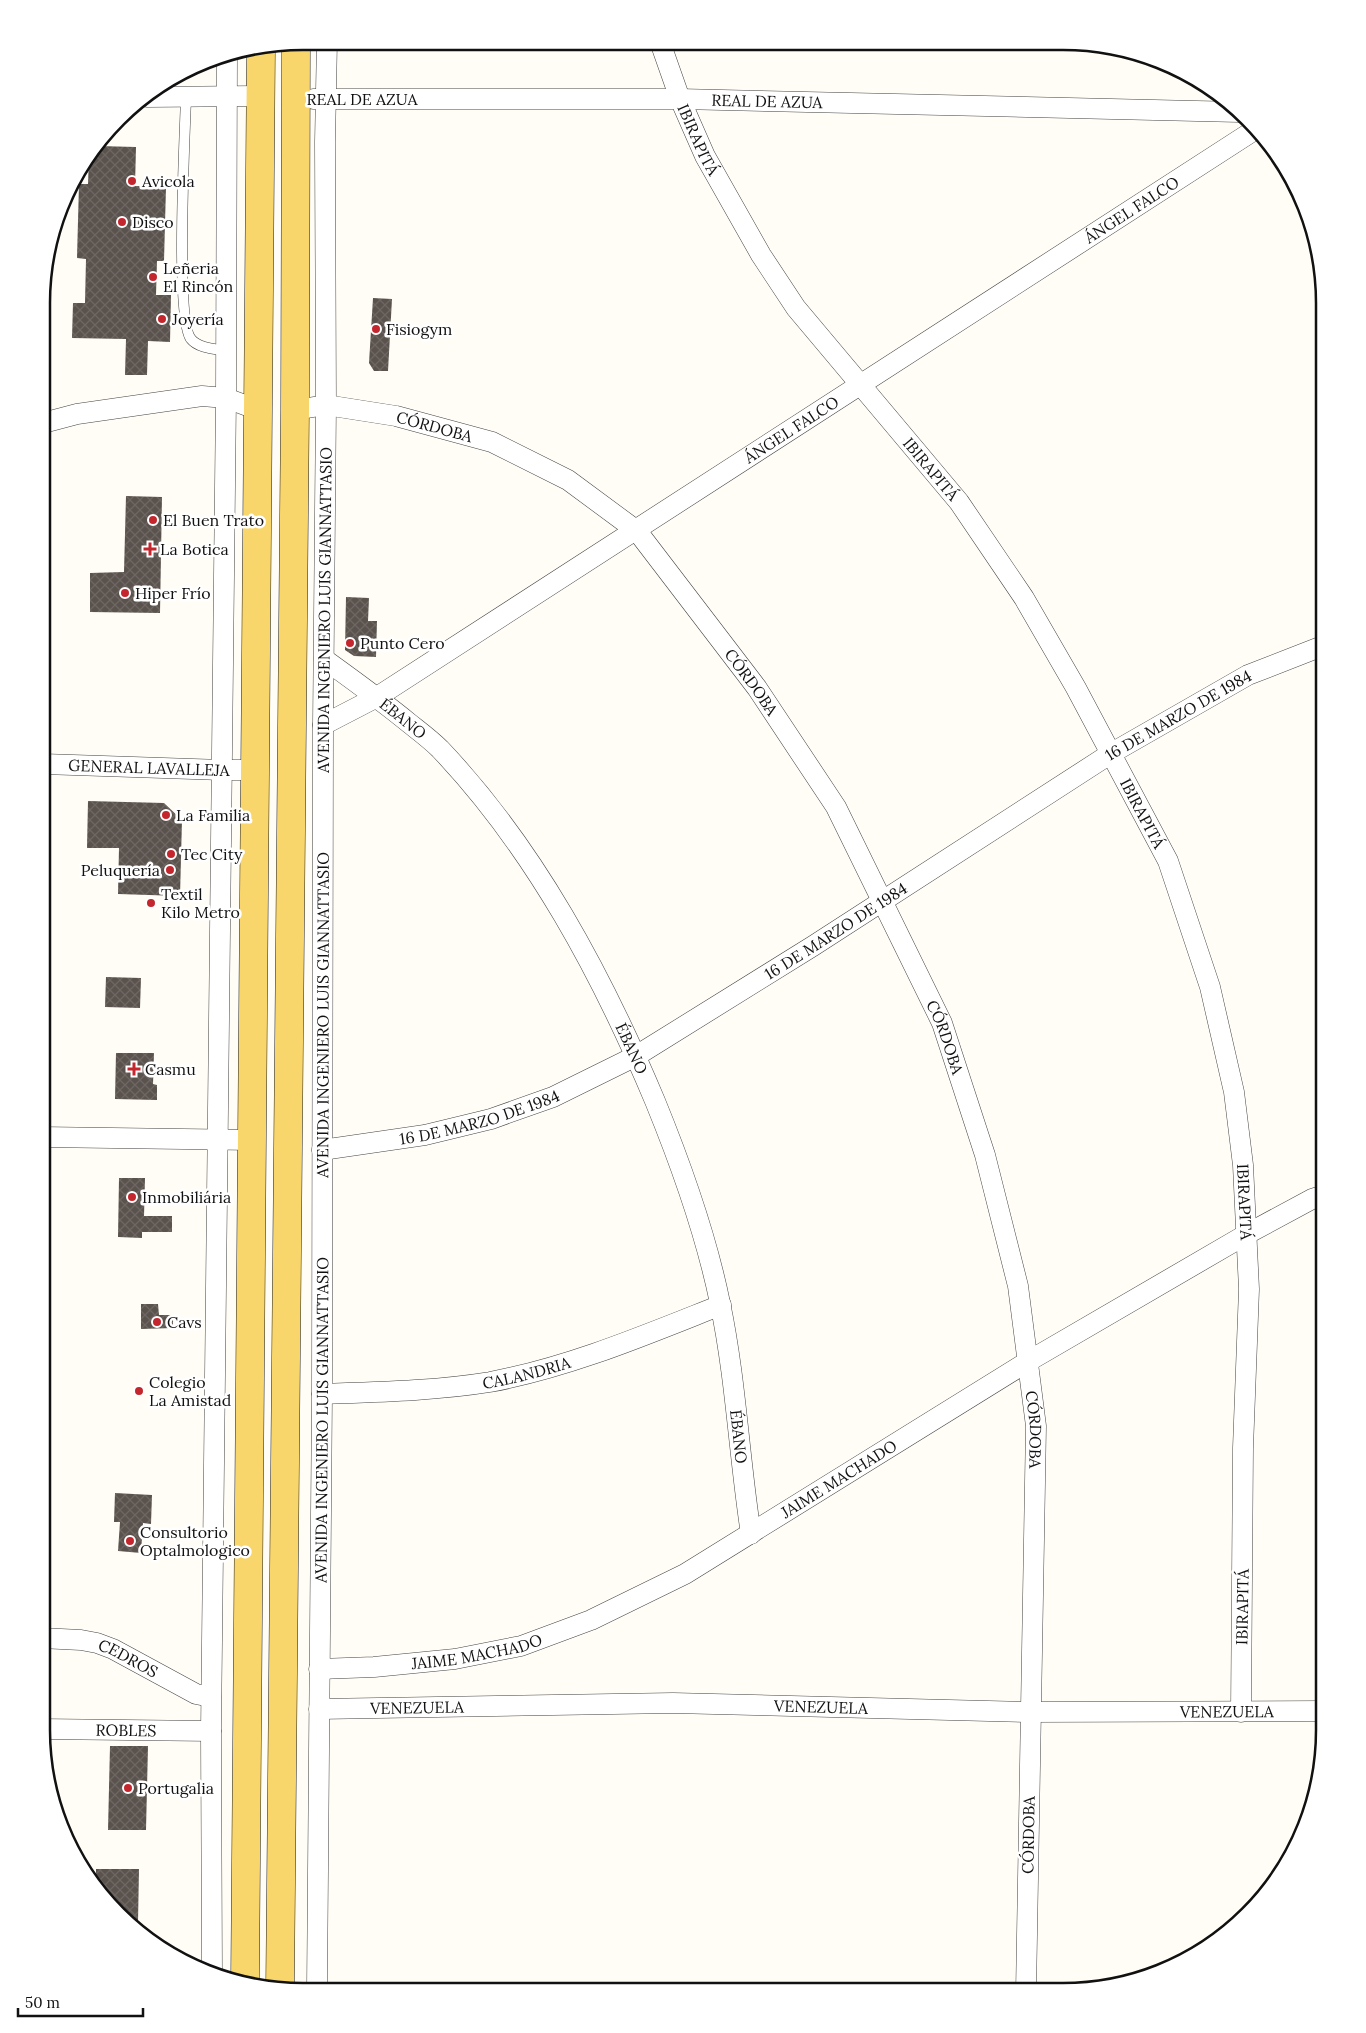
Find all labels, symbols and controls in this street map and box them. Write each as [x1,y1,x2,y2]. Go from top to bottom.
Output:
street label: REAL DE AZUA [307,89,418,109]
street label: REAL DE AZUA [711,90,824,112]
street label: IBIRAPITÁ [673,101,724,180]
place label: Avicola [141,171,195,191]
street label: ÁNGEL FALCO [1079,172,1183,248]
marker: Avicola [126,175,138,187]
place label: Disco [132,212,174,232]
marker: Disco [116,216,128,228]
place label: Leñeria El Rincón [163,258,234,296]
marker: Leñeria El Rincón [147,271,159,283]
place label: Joyería [171,309,224,329]
marker: Joyería [156,313,168,325]
place label: Fisiogym [386,319,452,339]
marker: Fisiogym [370,323,382,335]
street label: ÁNGEL FALCO [739,391,842,468]
street label: CÓRDOBA [394,407,475,446]
street label: IBIRAPITÁ [899,433,964,505]
street label: AVENIDA INGENIERO LUIS GIANNATTASIO [313,447,336,774]
place label: El Buen Trato [163,510,264,530]
marker: El Buen Trato [147,514,159,526]
place label: La Botica [160,539,229,559]
marker: La Botica [144,543,156,555]
place label: Hiper Frío [135,583,211,603]
marker: Hiper Frío [119,587,131,599]
place label: Punto Cero [360,633,445,653]
marker: Punto Cero [344,637,356,649]
street label: CÓRDOBA [721,645,783,720]
street label: 16 DE MARZO DE 1984 [1101,665,1255,765]
street label: ÉBANO [376,694,431,743]
street label: GENERAL LAVALLEJA [68,755,231,780]
street label: IBIRAPITÁ [1116,775,1170,852]
place label: La Familia [176,805,250,825]
marker: La Familia [160,809,172,821]
place label: Tec City [181,844,243,864]
marker: Tec City [165,848,177,860]
street label: AVENIDA INGENIERO LUIS GIANNATTASIO [312,852,333,1179]
place label: Peluquería [81,860,160,880]
marker: Peluquería [164,864,176,876]
street label: 16 DE MARZO DE 1984 [761,878,911,984]
place label: Textil Kilo Metro [161,884,240,922]
marker: Textil Kilo Metro [145,897,157,909]
street label: CÓRDOBA [922,997,968,1078]
street label: ÉBANO [611,1019,652,1077]
place label: Casmu [145,1059,196,1079]
marker: Casmu [127,1062,141,1076]
street label: 16 DE MARZO DE 1984 [398,1085,563,1149]
street label: IBIRAPITÁ [1233,1163,1257,1241]
place label: Inmobiliária [142,1187,231,1207]
marker: Inmobiliária [126,1191,138,1203]
street label: AVENIDA INGENIERO LUIS GIANNATTASIO [310,1257,332,1584]
place label: Cavs [167,1312,202,1332]
marker: Cavs [151,1316,163,1328]
street label: CALANDRIA [481,1352,574,1393]
place label: Colegio La Amistad [149,1372,232,1410]
marker: Colegio La Amistad [133,1385,145,1397]
street label: CÓRDOBA [1022,1389,1046,1469]
street label: ÉBANO [726,1408,752,1465]
street label: JAIME MACHADO [776,1435,901,1523]
place label: Consultorio Optalmologico [140,1522,250,1560]
marker: Consultorio Optalmologico [124,1535,136,1547]
street label: IBIRAPITÁ [1231,1568,1253,1645]
street label: JAIME MACHADO [409,1629,545,1673]
street label: CEDROS [96,1634,162,1682]
street label: VENEZUELA [773,1696,869,1718]
street label: VENEZUELA [369,1697,465,1718]
street label: VENEZUELA [1179,1701,1275,1721]
street label: ROBLES [96,1720,156,1740]
place label: Portugalia [138,1778,214,1798]
marker: Portugalia [122,1782,134,1794]
street label: CÓRDOBA [1017,1795,1039,1874]
scale bar [18,1986,142,2018]
text: 50 m [25,1993,60,2012]

